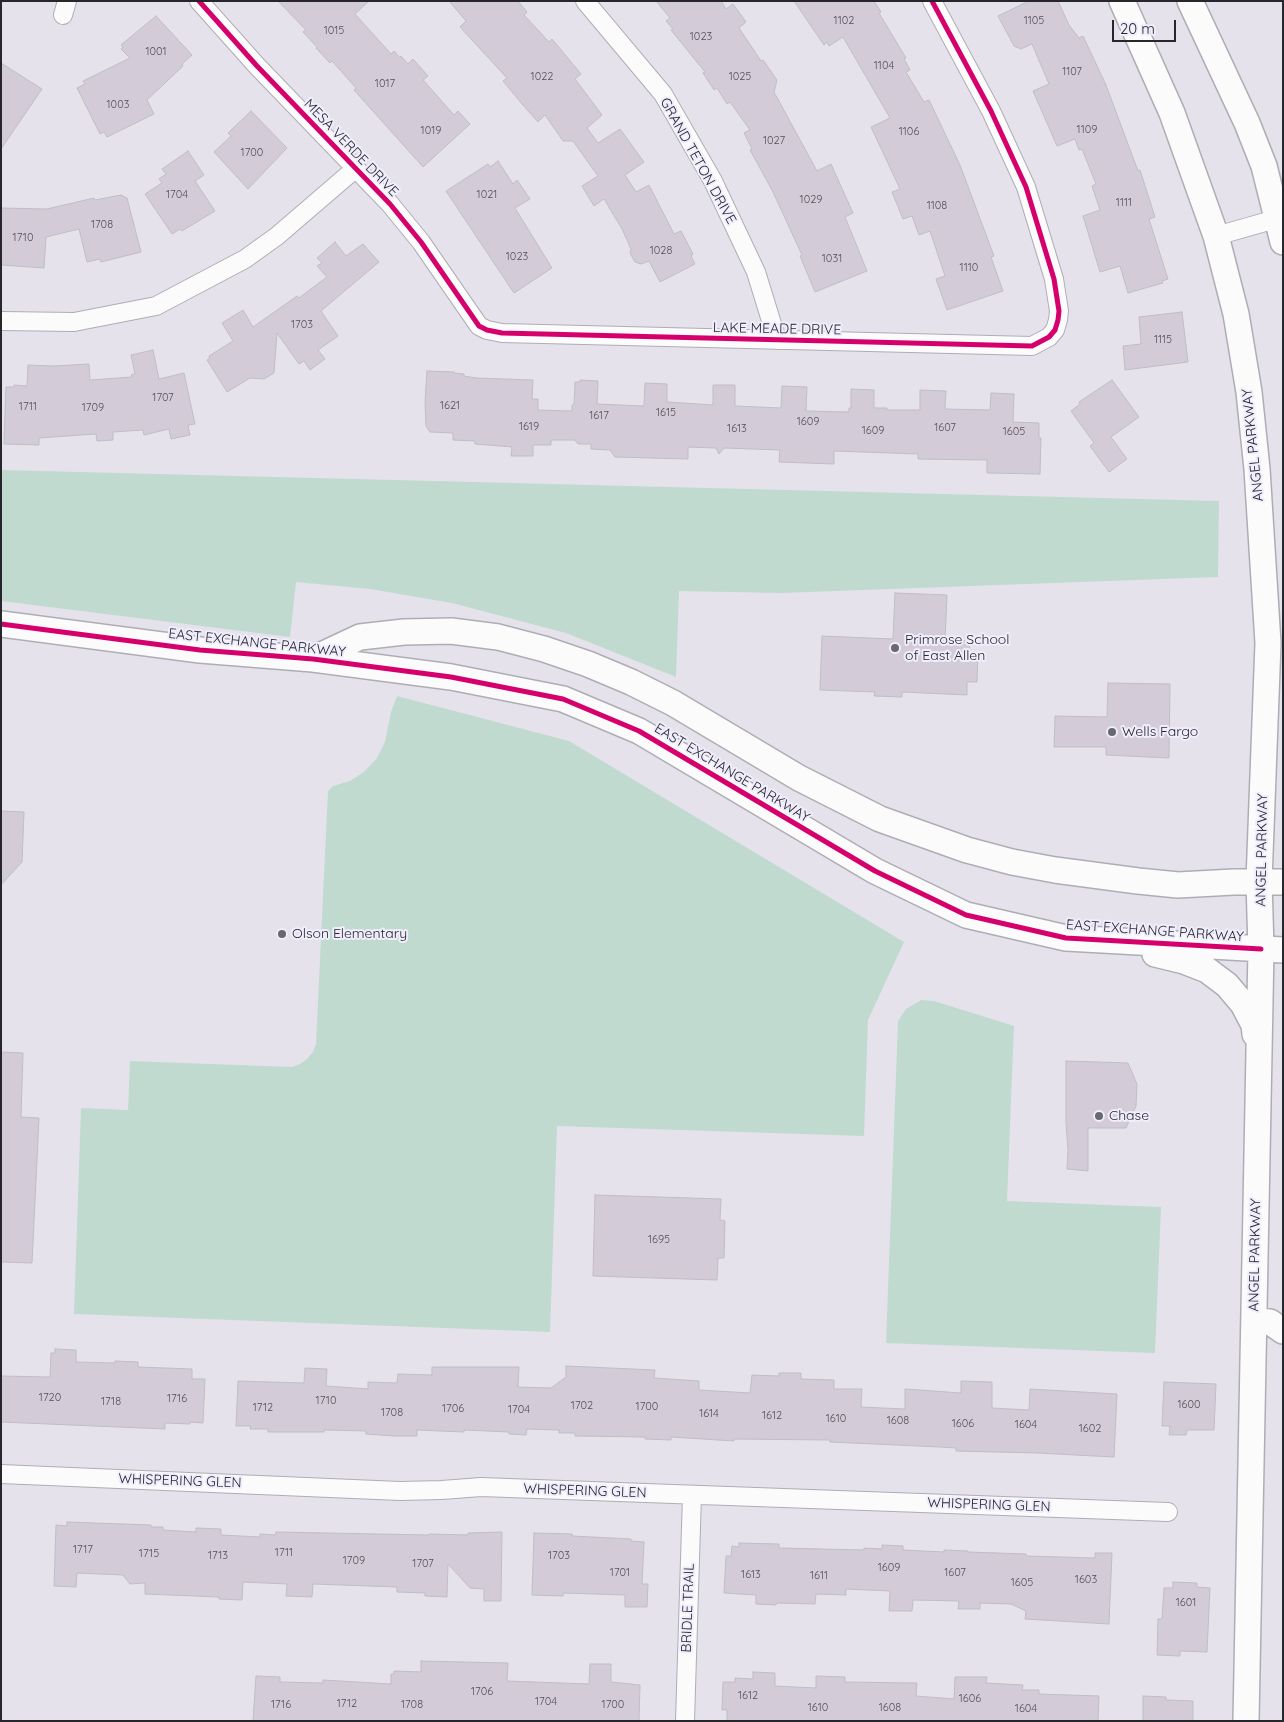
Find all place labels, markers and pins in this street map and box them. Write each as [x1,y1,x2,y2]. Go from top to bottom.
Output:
place label: Primrose School of East Allen [905,632,1010,664]
marker: Primrose School of East Allen [889,642,901,654]
place label: Wells Fargo [1122,724,1198,740]
marker: Wells Fargo [1106,726,1118,738]
place label: Olson Elementary [292,926,407,942]
marker: Olson Elementary [276,928,288,940]
place label: Chase [1109,1108,1149,1124]
marker: Chase [1093,1110,1105,1122]

